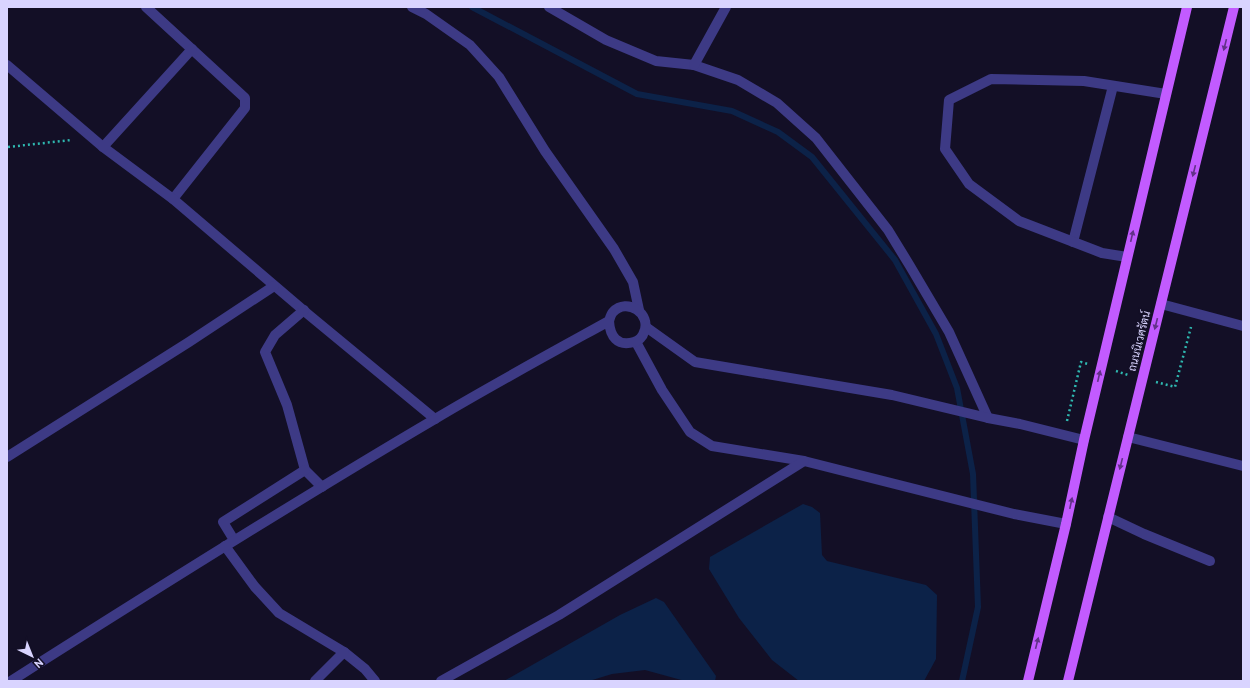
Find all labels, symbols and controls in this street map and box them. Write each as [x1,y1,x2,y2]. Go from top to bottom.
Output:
one-way arrow [1222,39,1228,51]
one-way arrow [1190,165,1196,177]
one-way arrow [1130,230,1136,242]
street label: ถนนนิเวศรัตน์ [1124,309,1154,373]
one-way arrow [1152,318,1158,331]
one-way arrow [1096,370,1102,382]
one-way arrow [1118,458,1124,470]
one-way arrow [1068,497,1074,509]
north arrow [12,636,52,676]
one-way arrow [1034,637,1040,649]
text: N [30,655,46,670]

